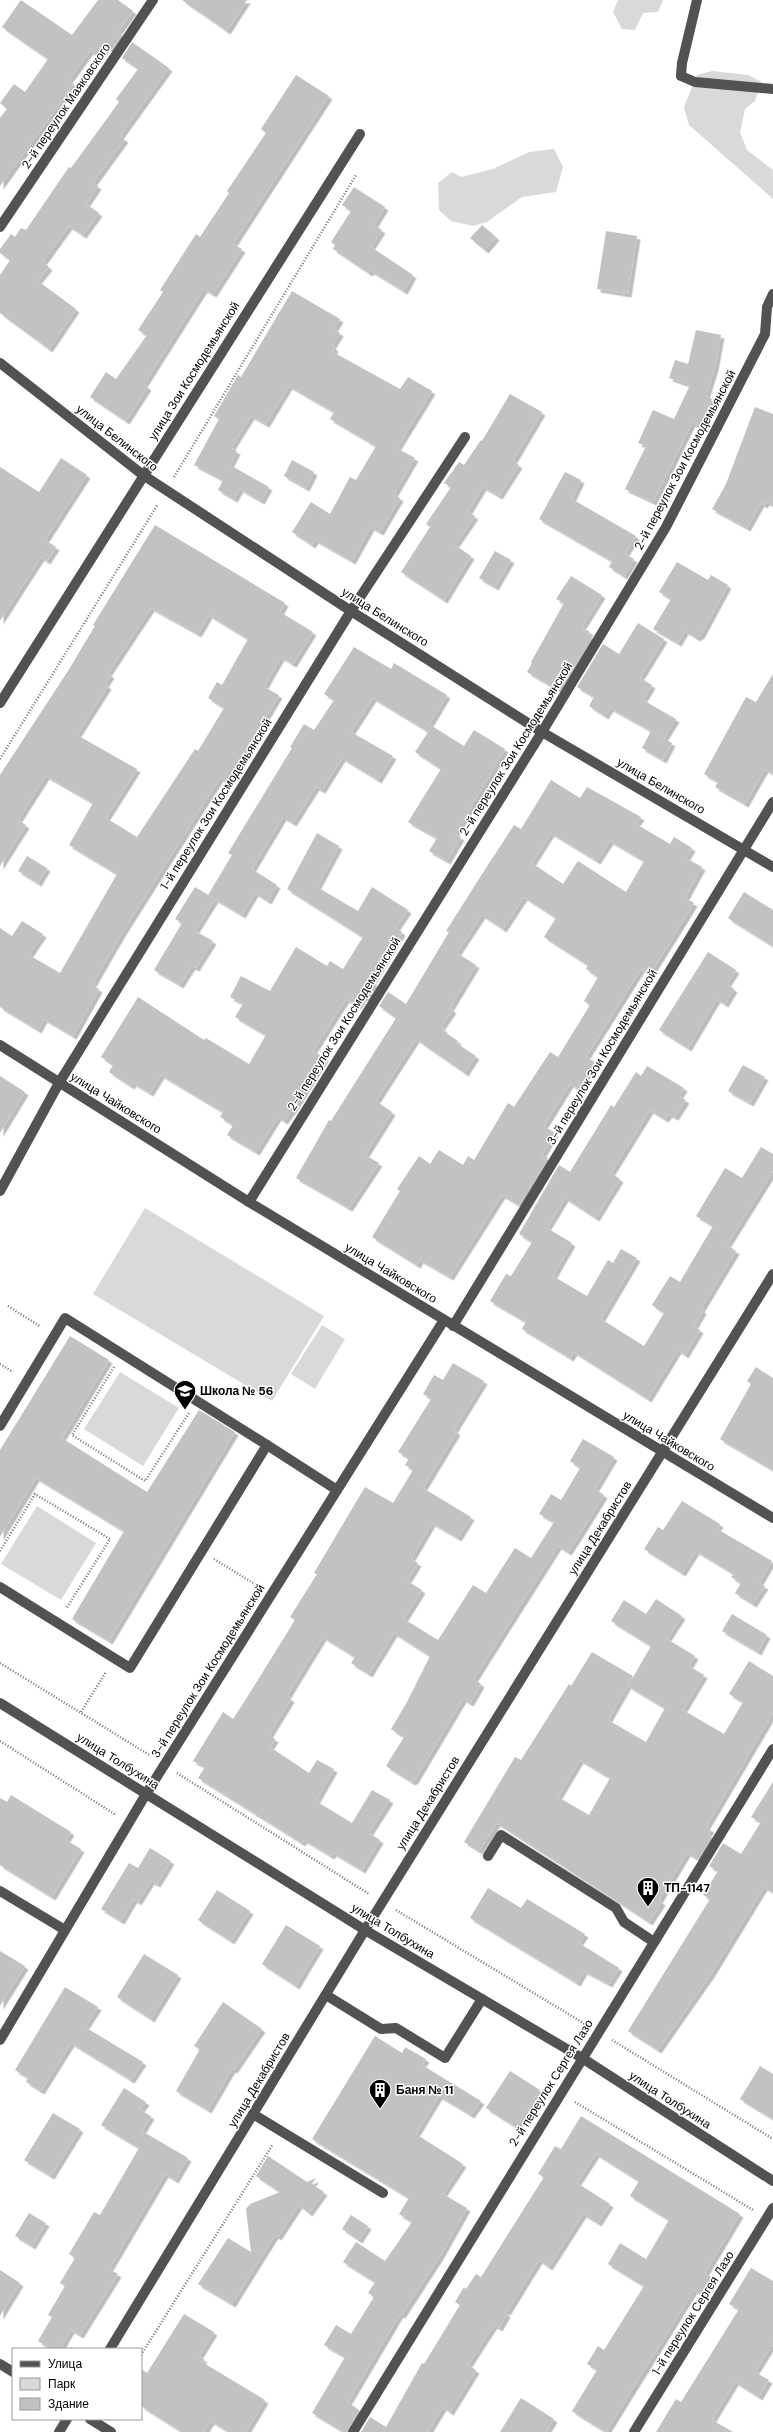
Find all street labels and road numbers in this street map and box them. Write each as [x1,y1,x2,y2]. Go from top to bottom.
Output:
street label: 2-й переулок Маяковского [18,40,114,172]
street label: улица Зои Космодемьянской [145,299,243,443]
street label: 2-й переулок Зои Космодемьянской [631,367,739,553]
street label: улица Белинского [73,401,161,475]
street label: улица Белинского [339,584,432,650]
street label: 2-й переулок Зои Космодемьянской [456,659,576,839]
street label: 1-й переулок Зои Космодемьянской [157,715,275,893]
street label: улица Белинского [614,754,708,818]
street label: 2-й переулок Зои Космодемьянской [284,934,404,1114]
street label: 3-й переулок Зои Космодемьянской [543,966,661,1148]
street label: улица Чайковского [67,1068,165,1138]
street label: улица Чайковского [342,1239,440,1307]
street label: улица Чайковского [620,1407,718,1475]
street label: улица Декабристов [565,1478,635,1578]
street label: 3-й переулок Зои Космодемьянской [148,1581,268,1761]
street label: улица Толбухина [74,1729,163,1793]
street label: улица Декабристов [393,1753,463,1853]
street label: улица Толбухина [348,1900,438,1962]
street label: 2-й переулок Сергея Лазо [505,2016,597,2149]
street label: улица Декабристов [224,2030,294,2130]
street label: улица Толбухина [626,2068,714,2133]
street label: 1-й переулок Сергея Лазо [648,2248,738,2378]

